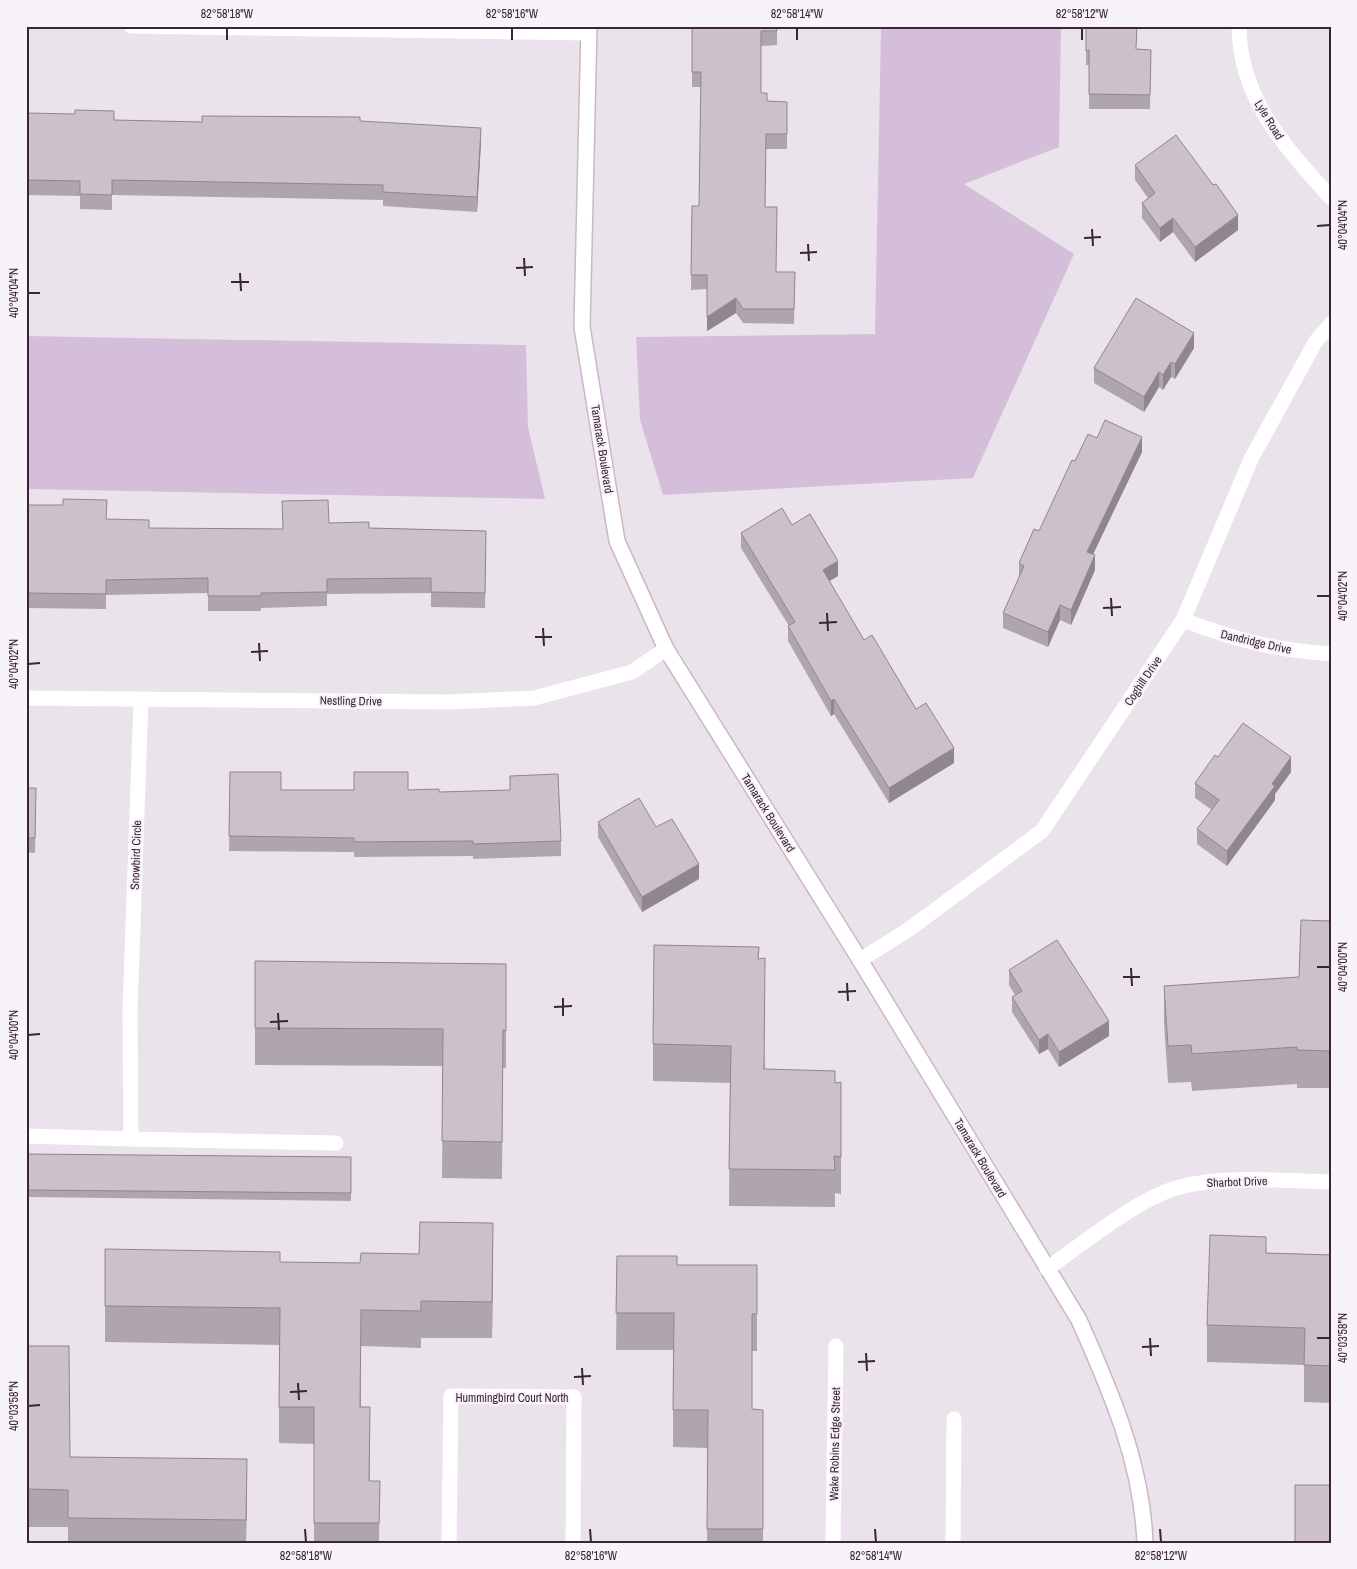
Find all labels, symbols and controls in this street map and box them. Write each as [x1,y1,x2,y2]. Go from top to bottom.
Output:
text: 82°58'18"W [201,6,254,22]
text: 82°58'16"W [486,6,539,22]
text: 82°58'14"W [771,6,824,22]
text: 82°58'12"W [1056,6,1109,22]
street label: Lyle Road [1251,97,1287,143]
text: 40°04'04"N [1335,200,1351,250]
text: 40°04'04"N [6,268,22,318]
street label: Tamarack Boulevard [587,403,617,495]
text: 40°04'02"N [1335,571,1351,621]
street label: Dandridge Drive [1219,626,1293,658]
text: 40°04'02"N [6,639,22,689]
street label: Coghill Drive [1120,653,1166,709]
street label: Nestling Drive [320,692,382,710]
street label: Tamarack Boulevard [737,771,799,855]
street label: Snowbird Circle [127,820,145,890]
text: 40°04'00"N [1335,942,1351,992]
text: 40°04'00"N [6,1010,22,1060]
street label: Tamarack Boulevard [950,1115,1010,1201]
street label: Sharbot Drive [1206,1173,1268,1191]
text: 40°03'58"N [1335,1313,1351,1363]
text: 40°03'58"N [6,1381,22,1431]
street label: Wake Robins Edge Street [826,1387,844,1501]
street label: Hummingbird Court North [455,1390,569,1406]
text: 82°58'18"W [280,1548,333,1564]
text: 82°58'16"W [565,1548,618,1564]
text: 82°58'14"W [850,1548,903,1564]
text: 82°58'12"W [1135,1548,1188,1564]

